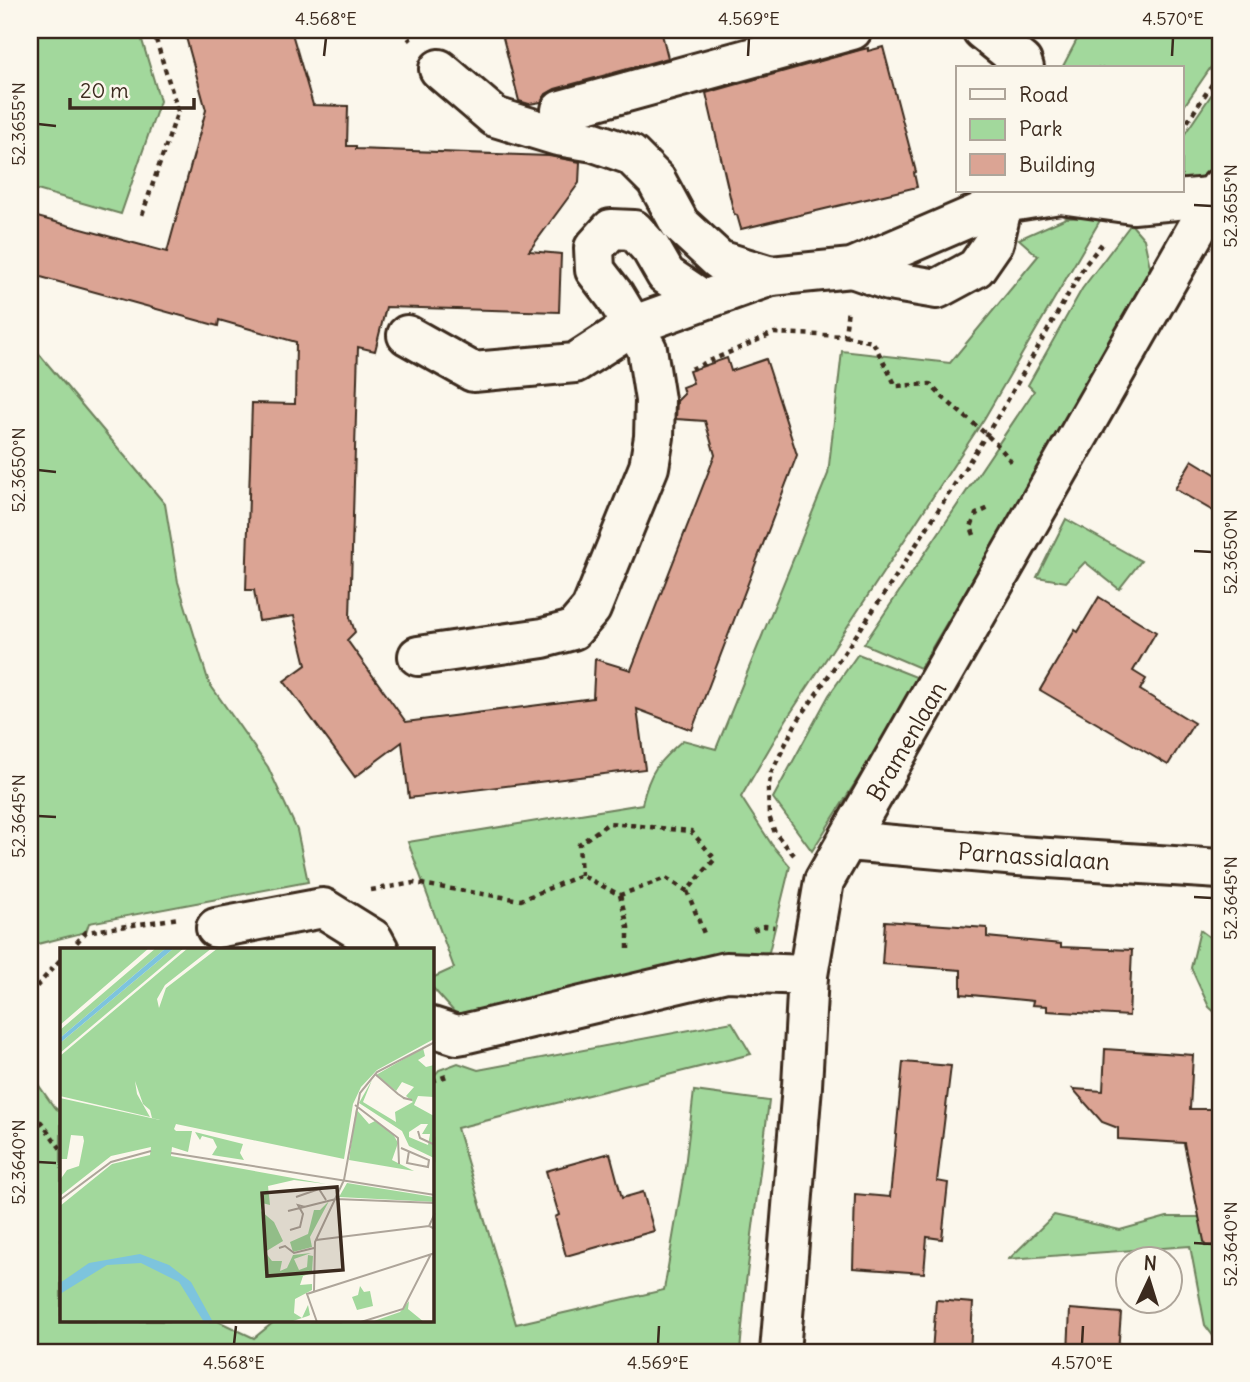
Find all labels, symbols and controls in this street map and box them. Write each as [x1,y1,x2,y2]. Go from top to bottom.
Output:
text: 4.568°E [295,7,357,30]
text: 4.569°E [718,7,780,30]
text: 4.570°E [1142,7,1204,30]
scale bar [70,66,194,110]
legend [956,66,1184,192]
text: 20 m [80,77,129,104]
text: Road [1019,81,1068,108]
text: 52.3655°N [7,82,30,166]
text: Park [1019,115,1062,142]
text: Building [1019,151,1095,178]
text: 52.3655°N [1219,164,1242,248]
text: 52.3650°N [7,427,30,513]
text: 52.3650°N [1219,509,1242,595]
street label: Bramenlaan [860,676,952,806]
text: 52.3645°N [7,774,30,858]
street label: Parnassialaan [957,836,1111,876]
text: 52.3645°N [1219,856,1242,940]
inset map [60,948,434,1322]
text: 52.3640°N [7,1119,30,1205]
text: 52.3640°N [1219,1201,1242,1287]
north arrow [1114,1246,1184,1316]
text: N [1143,1251,1158,1275]
text: 4.568°E [203,1351,265,1374]
text: 4.569°E [627,1351,689,1374]
text: 4.570°E [1051,1351,1113,1374]

